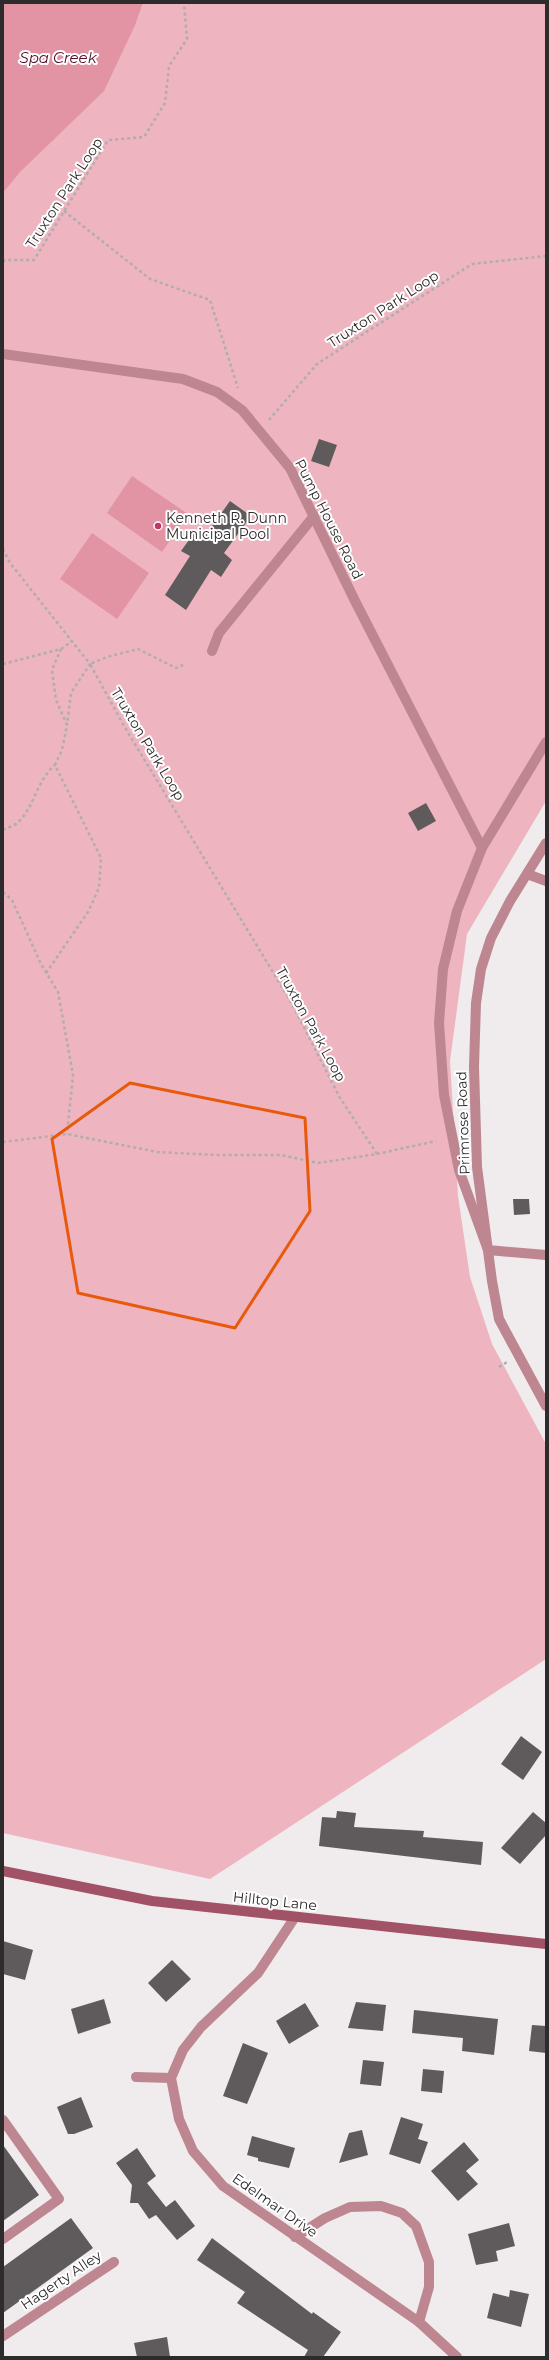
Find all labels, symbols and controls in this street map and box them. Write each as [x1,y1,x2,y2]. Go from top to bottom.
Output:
water label: Spa Creek [19,48,98,67]
street label: Truxton Park Loop [21,134,107,252]
street label: Truxton Park Loop [324,266,442,352]
street label: Pump House Road [291,456,367,582]
place label: Kenneth R. Dunn Municipal Pool [166,509,287,543]
marker: Kenneth R. Dunn Municipal Pool [153,521,163,531]
street label: Truxton Park Loop [107,684,189,804]
street label: Truxton Park Loop [272,963,350,1085]
street label: Primrose Road [452,1071,474,1175]
street label: Hilltop Lane [232,1888,318,1914]
street label: Edelmar Drive [229,2169,321,2241]
street label: Hagerty Alley [17,2246,105,2314]

